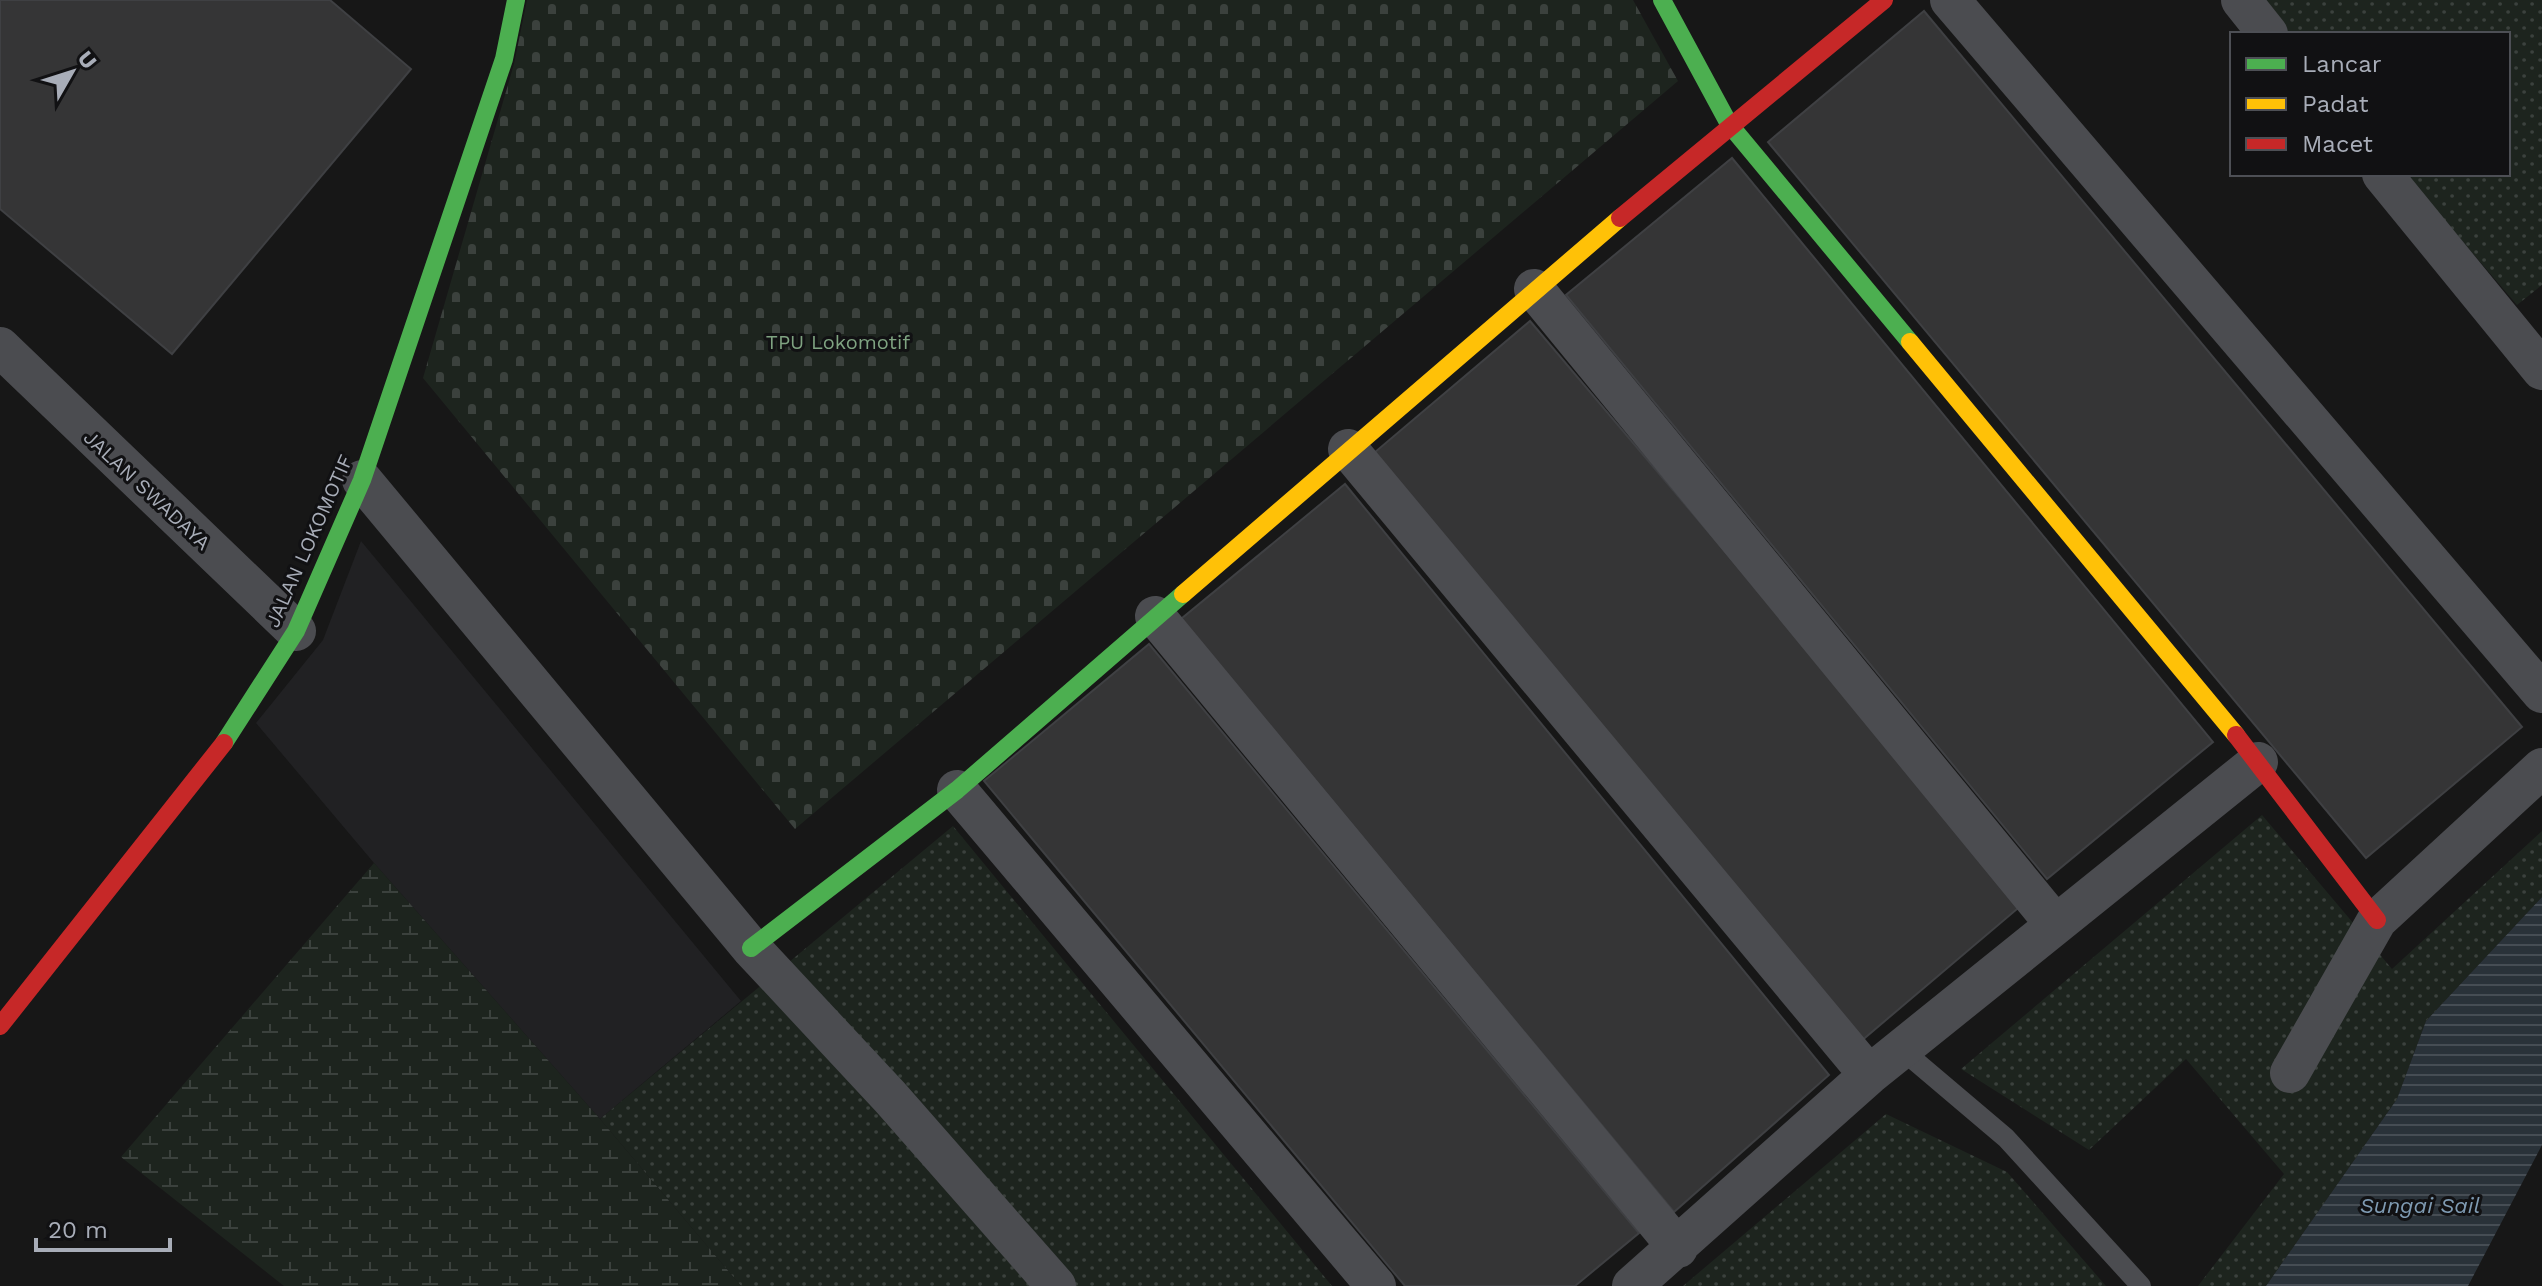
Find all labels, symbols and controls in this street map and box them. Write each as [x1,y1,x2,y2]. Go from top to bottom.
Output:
north arrow [32,32,112,112]
legend [2230,32,2510,176]
text: U [73,46,102,74]
text: Lancar [2302,50,2382,78]
text: Padat [2302,90,2368,118]
text: Macet [2302,130,2373,158]
park label: TPU Lokomotif [766,330,910,354]
street label: JALAN SWADAYA [79,425,215,555]
street label: JALAN LOKOMOTIF [260,451,358,631]
water label: Sungai Sail [2360,1193,2481,1218]
scale bar [36,1202,170,1252]
text: 20 m [48,1216,108,1244]

